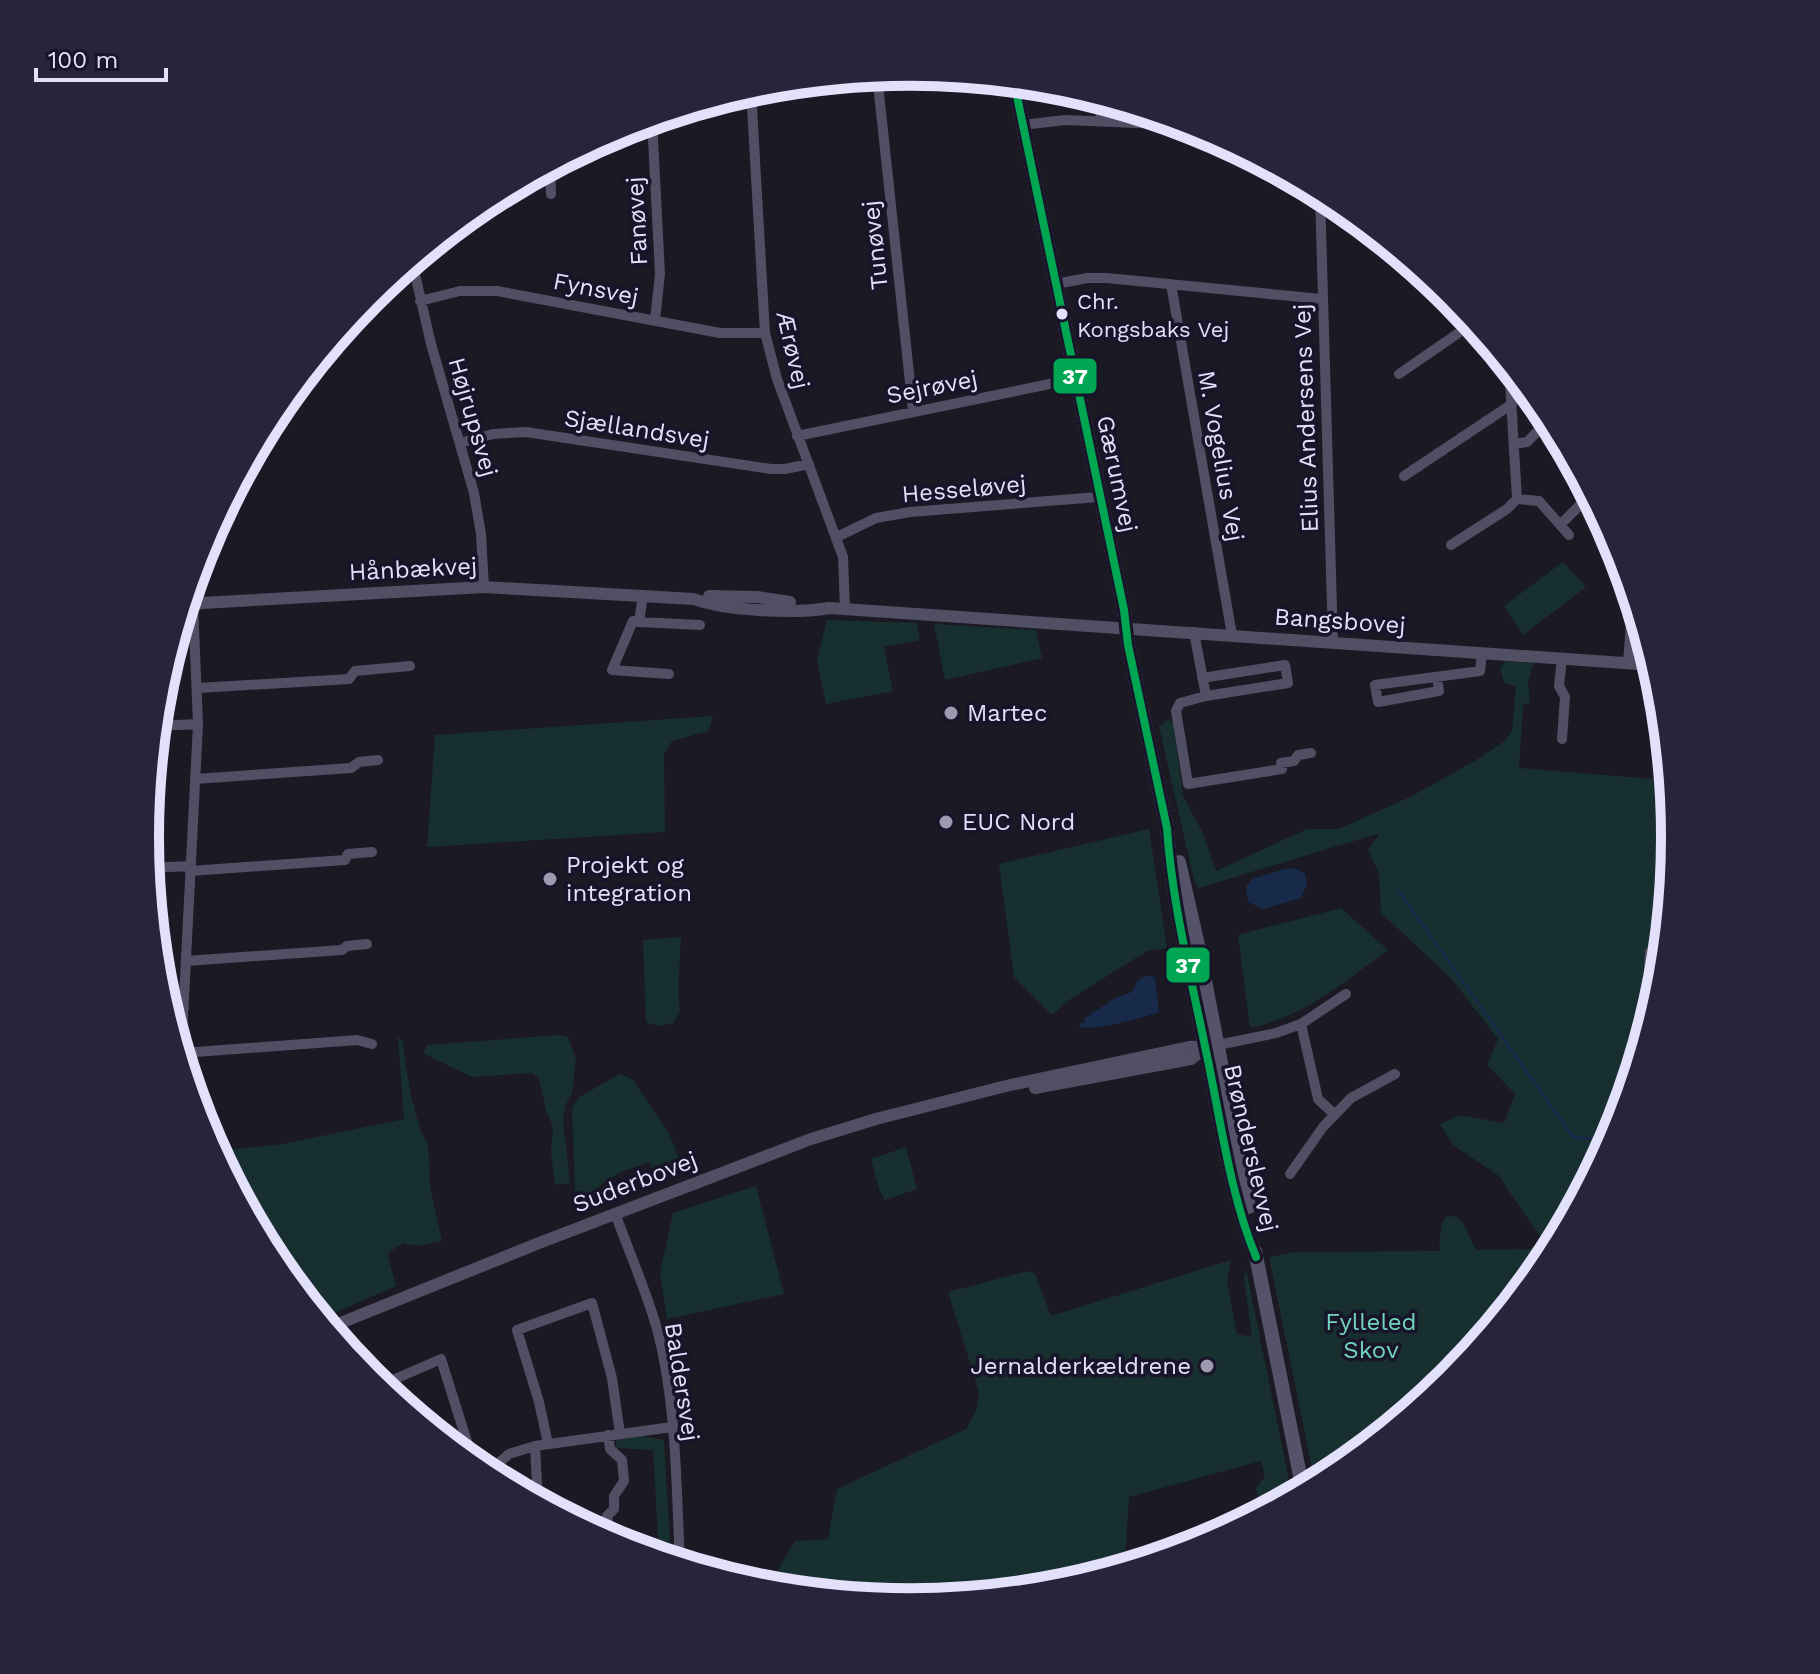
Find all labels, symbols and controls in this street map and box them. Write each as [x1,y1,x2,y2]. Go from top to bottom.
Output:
scale bar [36,32,166,82]
text: 100 m [48,46,118,74]
street label: Fanøvej [621,176,653,266]
street label: Tunøvej [856,199,894,291]
street label: Fynsvej [551,267,641,311]
place label: Chr. Kongsbaks Vej [1077,289,1229,342]
street label: Elius Andersens Vej [1288,303,1324,533]
marker: Chr. Kongsbaks Vej [1054,306,1070,322]
street label: Ærøvej [770,308,816,392]
street label: Højrupsvej [443,354,503,480]
line badge: 37 [1052,357,1098,395]
street label: Sejrøvej [884,364,980,410]
text: 37 [1062,364,1088,389]
street label: M. Vogelius Vej [1192,368,1250,544]
street label: Sjællandsvej [563,404,711,454]
street label: Gærumvej [1091,413,1143,535]
street label: Hesseløvej [901,470,1027,508]
street label: Hånbækvej [348,552,478,586]
street label: Bangsbovej [1273,602,1407,640]
place label: Martec [967,699,1047,727]
marker: Martec [942,704,960,722]
place label: EUC Nord [962,808,1075,836]
marker: EUC Nord [937,813,955,831]
place label: Projekt og integration [566,851,692,907]
marker: Projekt og integration [541,870,559,888]
line badge: 37 [1165,946,1211,984]
text: 37 [1175,953,1201,978]
street label: Brønderslevvej [1218,1061,1284,1235]
street label: Suderbovej [569,1145,701,1219]
park label: Fylleled Skov [1325,1308,1417,1364]
street label: Baldersvej [659,1321,705,1443]
place label: Jernalderkældrene [970,1352,1191,1380]
marker: Jernalderkældrene [1198,1357,1216,1375]

